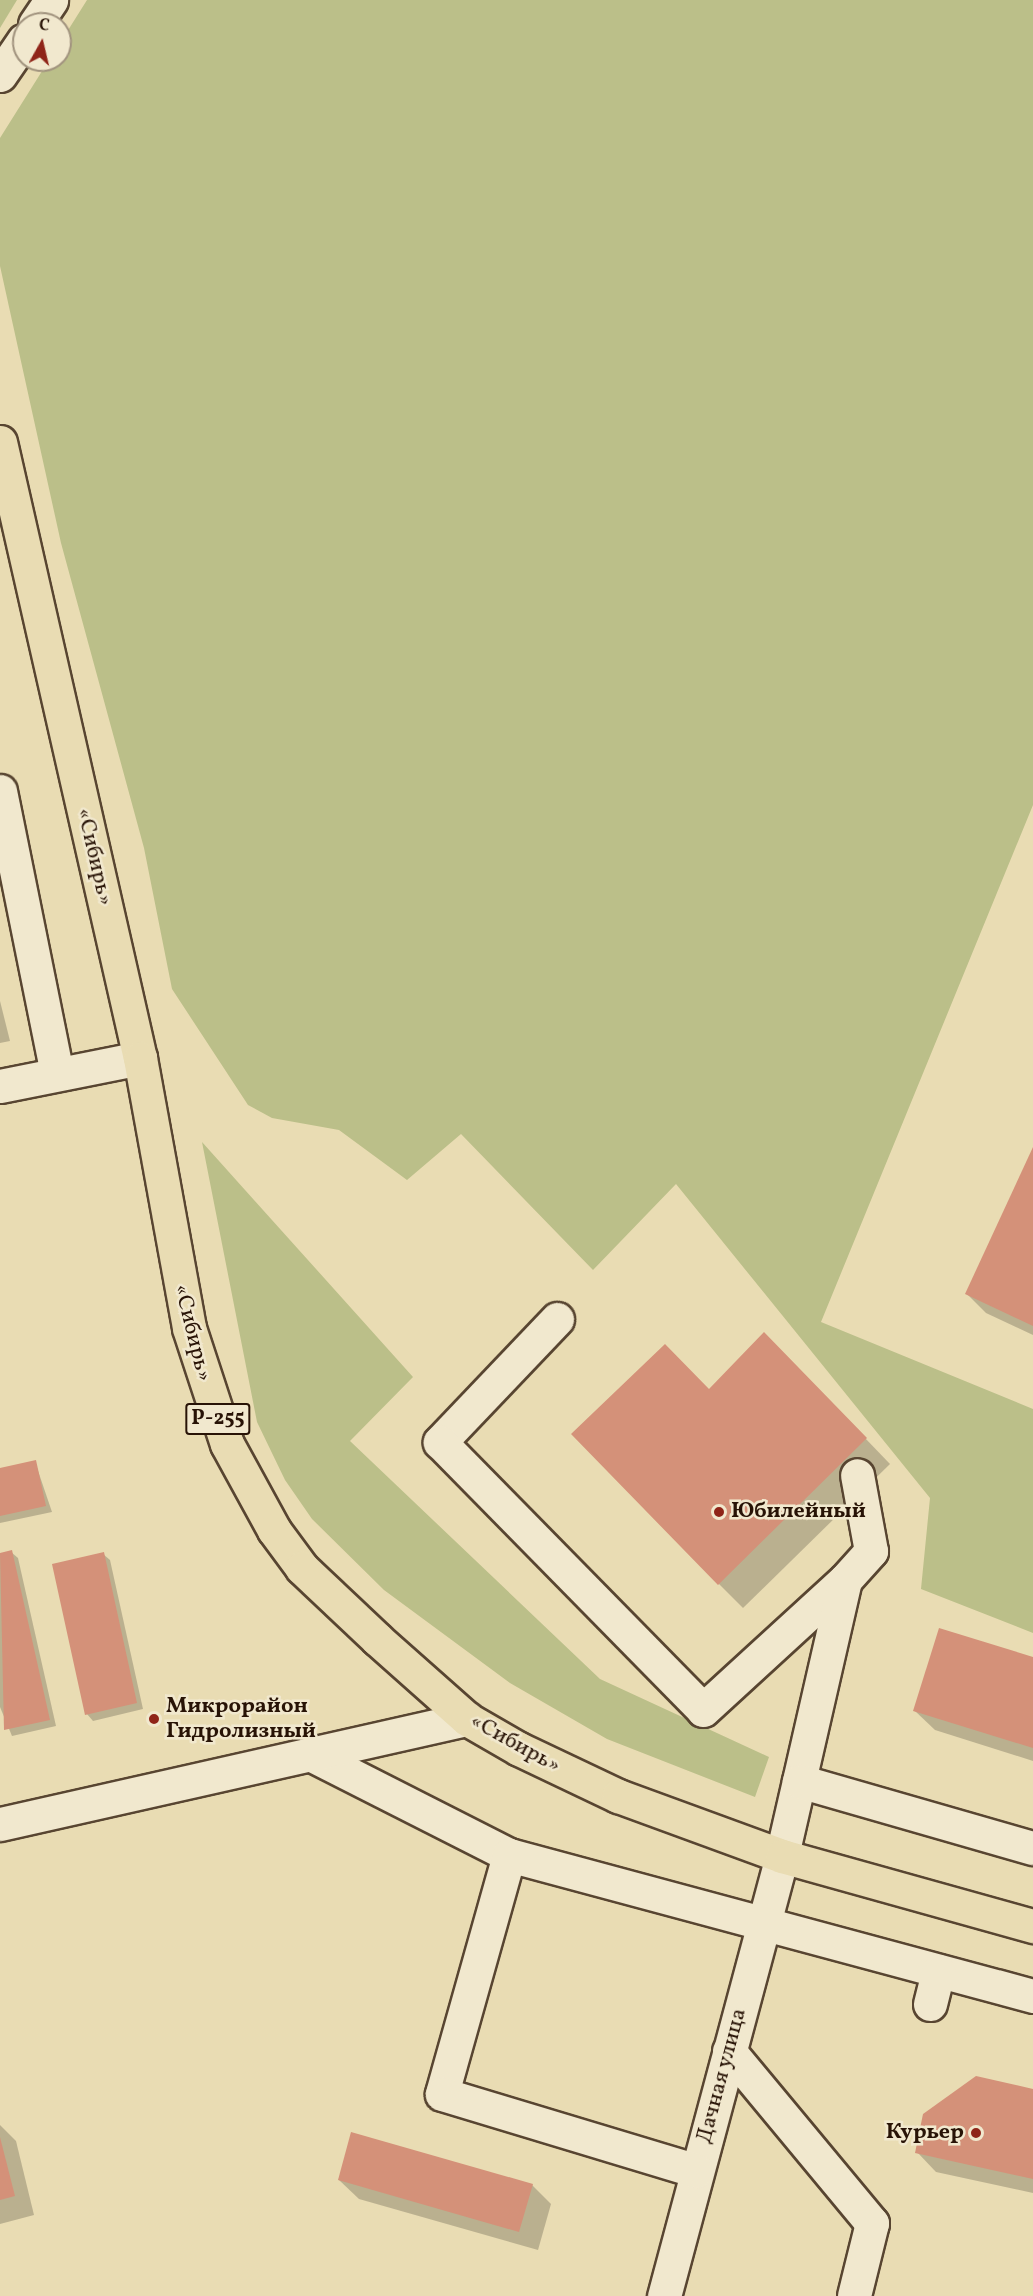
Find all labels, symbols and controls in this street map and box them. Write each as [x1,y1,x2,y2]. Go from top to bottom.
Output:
north arrow [12,12,72,72]
text: С [38,15,51,38]
street label: «Сибирь» [70,806,118,908]
street label: «Сибирь» [167,1282,217,1384]
road number: Р-255 [185,1401,251,1437]
place label: Юбилейный [731,1499,866,1525]
marker: Юбилейный [712,1505,726,1519]
place label: Микрорайон Гидролизный [166,1693,316,1744]
street label: «Сибирь» [465,1708,565,1780]
marker: Микрорайон Гидролизный [147,1712,161,1726]
street label: Дачная улица [691,2005,753,2147]
place label: Курьер [886,2120,964,2146]
marker: Курьер [969,2126,983,2140]

